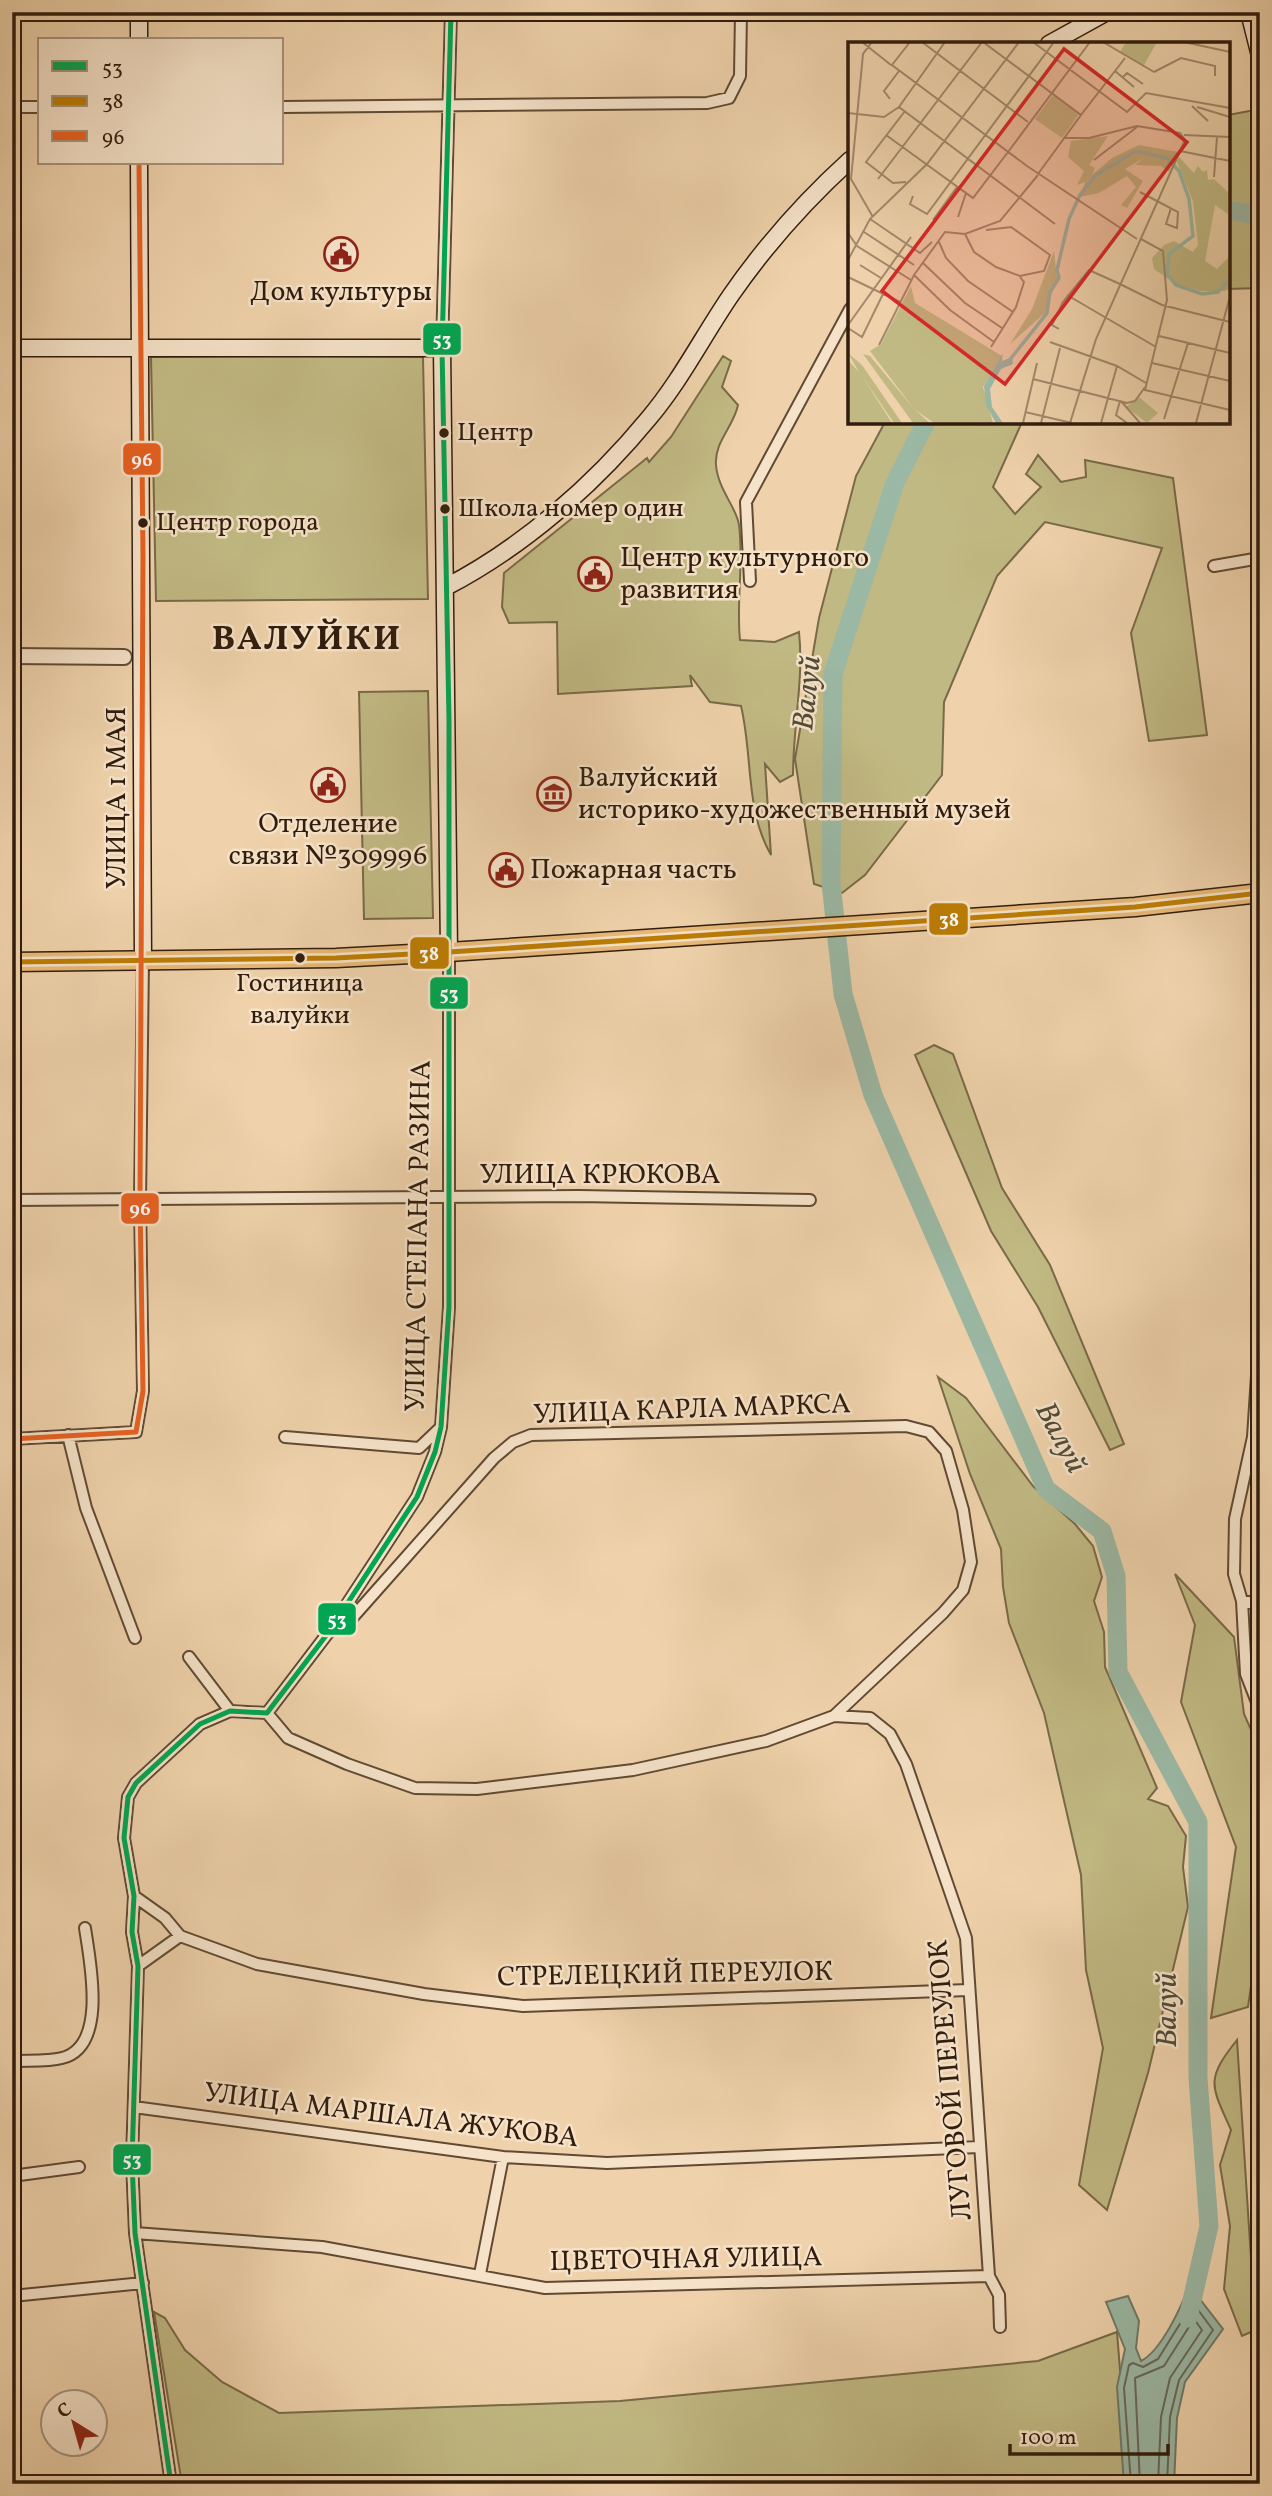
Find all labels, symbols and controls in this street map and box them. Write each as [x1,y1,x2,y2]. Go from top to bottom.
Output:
legend [38,38,284,164]
inset map [848,42,1230,424]
text: 53 [102,54,123,83]
text: 38 [102,88,123,117]
text: 96 [102,124,124,153]
public building icon: Дом культуры [322,235,360,273]
place label: Дом культуры [250,273,432,312]
line badge: 53 [422,322,462,356]
text: 53 [433,328,451,354]
place label: Центр [457,415,533,451]
marker: Центр [437,426,451,440]
line badge: 96 [122,442,162,476]
text: 96 [131,448,153,474]
place label: Школа номер один [458,491,684,527]
marker: Школа номер один [438,502,452,516]
place label: Центр города [156,505,319,541]
marker: Центр города [136,516,150,530]
place label: Центр культурного развития [620,539,869,610]
public building icon: Центр культурного развития [576,555,614,593]
district label: ВАЛУЙКИ [212,616,402,664]
water label: Валуй [783,653,833,733]
street label: УЛИЦА 1 МАЯ [98,707,137,889]
place label: Валуйский историко-художественный музей [578,759,1011,830]
public building icon: Отделение связи №309996 [309,766,347,804]
museum icon: Валуйский историко-художественный музей [535,775,573,813]
place label: Отделение связи №309996 [229,805,427,876]
public building icon: Пожарная часть [487,851,525,889]
place label: Пожарная часть [530,851,737,890]
line badge: 38 [928,902,969,936]
text: 38 [939,908,959,934]
line badge: 38 [409,936,450,970]
text: 38 [419,942,439,968]
marker: Гостиница валуйки [293,951,307,965]
place label: Гостиница валуйки [236,966,364,1034]
line badge: 53 [429,976,469,1010]
text: 53 [440,982,458,1008]
street label: УЛИЦА СТЕПАНА РАЗИНА [396,1059,442,1412]
street label: УЛИЦА КРЮКОВА [479,1156,721,1195]
line badge: 96 [120,1192,160,1225]
text: 96 [129,1197,151,1223]
street label: УЛИЦА КАРЛА МАРКСА [533,1385,852,1435]
water label: Валуй [1024,1395,1096,1481]
line badge: 53 [317,1602,357,1636]
text: 53 [328,1608,346,1634]
street label: ЛУГОВОЙ ПЕРЕУЛОК [919,1938,983,2222]
street label: СТРЕЛЕЦКИЙ ПЕРЕУЛОК [497,1953,833,1997]
water label: Валуй [1147,1972,1189,2048]
street label: УЛИЦА МАРШАЛА ЖУКОВА [201,2074,581,2158]
line badge: 53 [112,2143,152,2176]
text: 53 [123,2148,141,2174]
street label: ЦВЕТОЧНАЯ УЛИЦА [549,2238,823,2282]
north arrow [38,2388,108,2458]
text: С [52,2397,78,2425]
scale bar [1010,2412,1167,2456]
text: 100 m [1020,2424,1077,2453]

